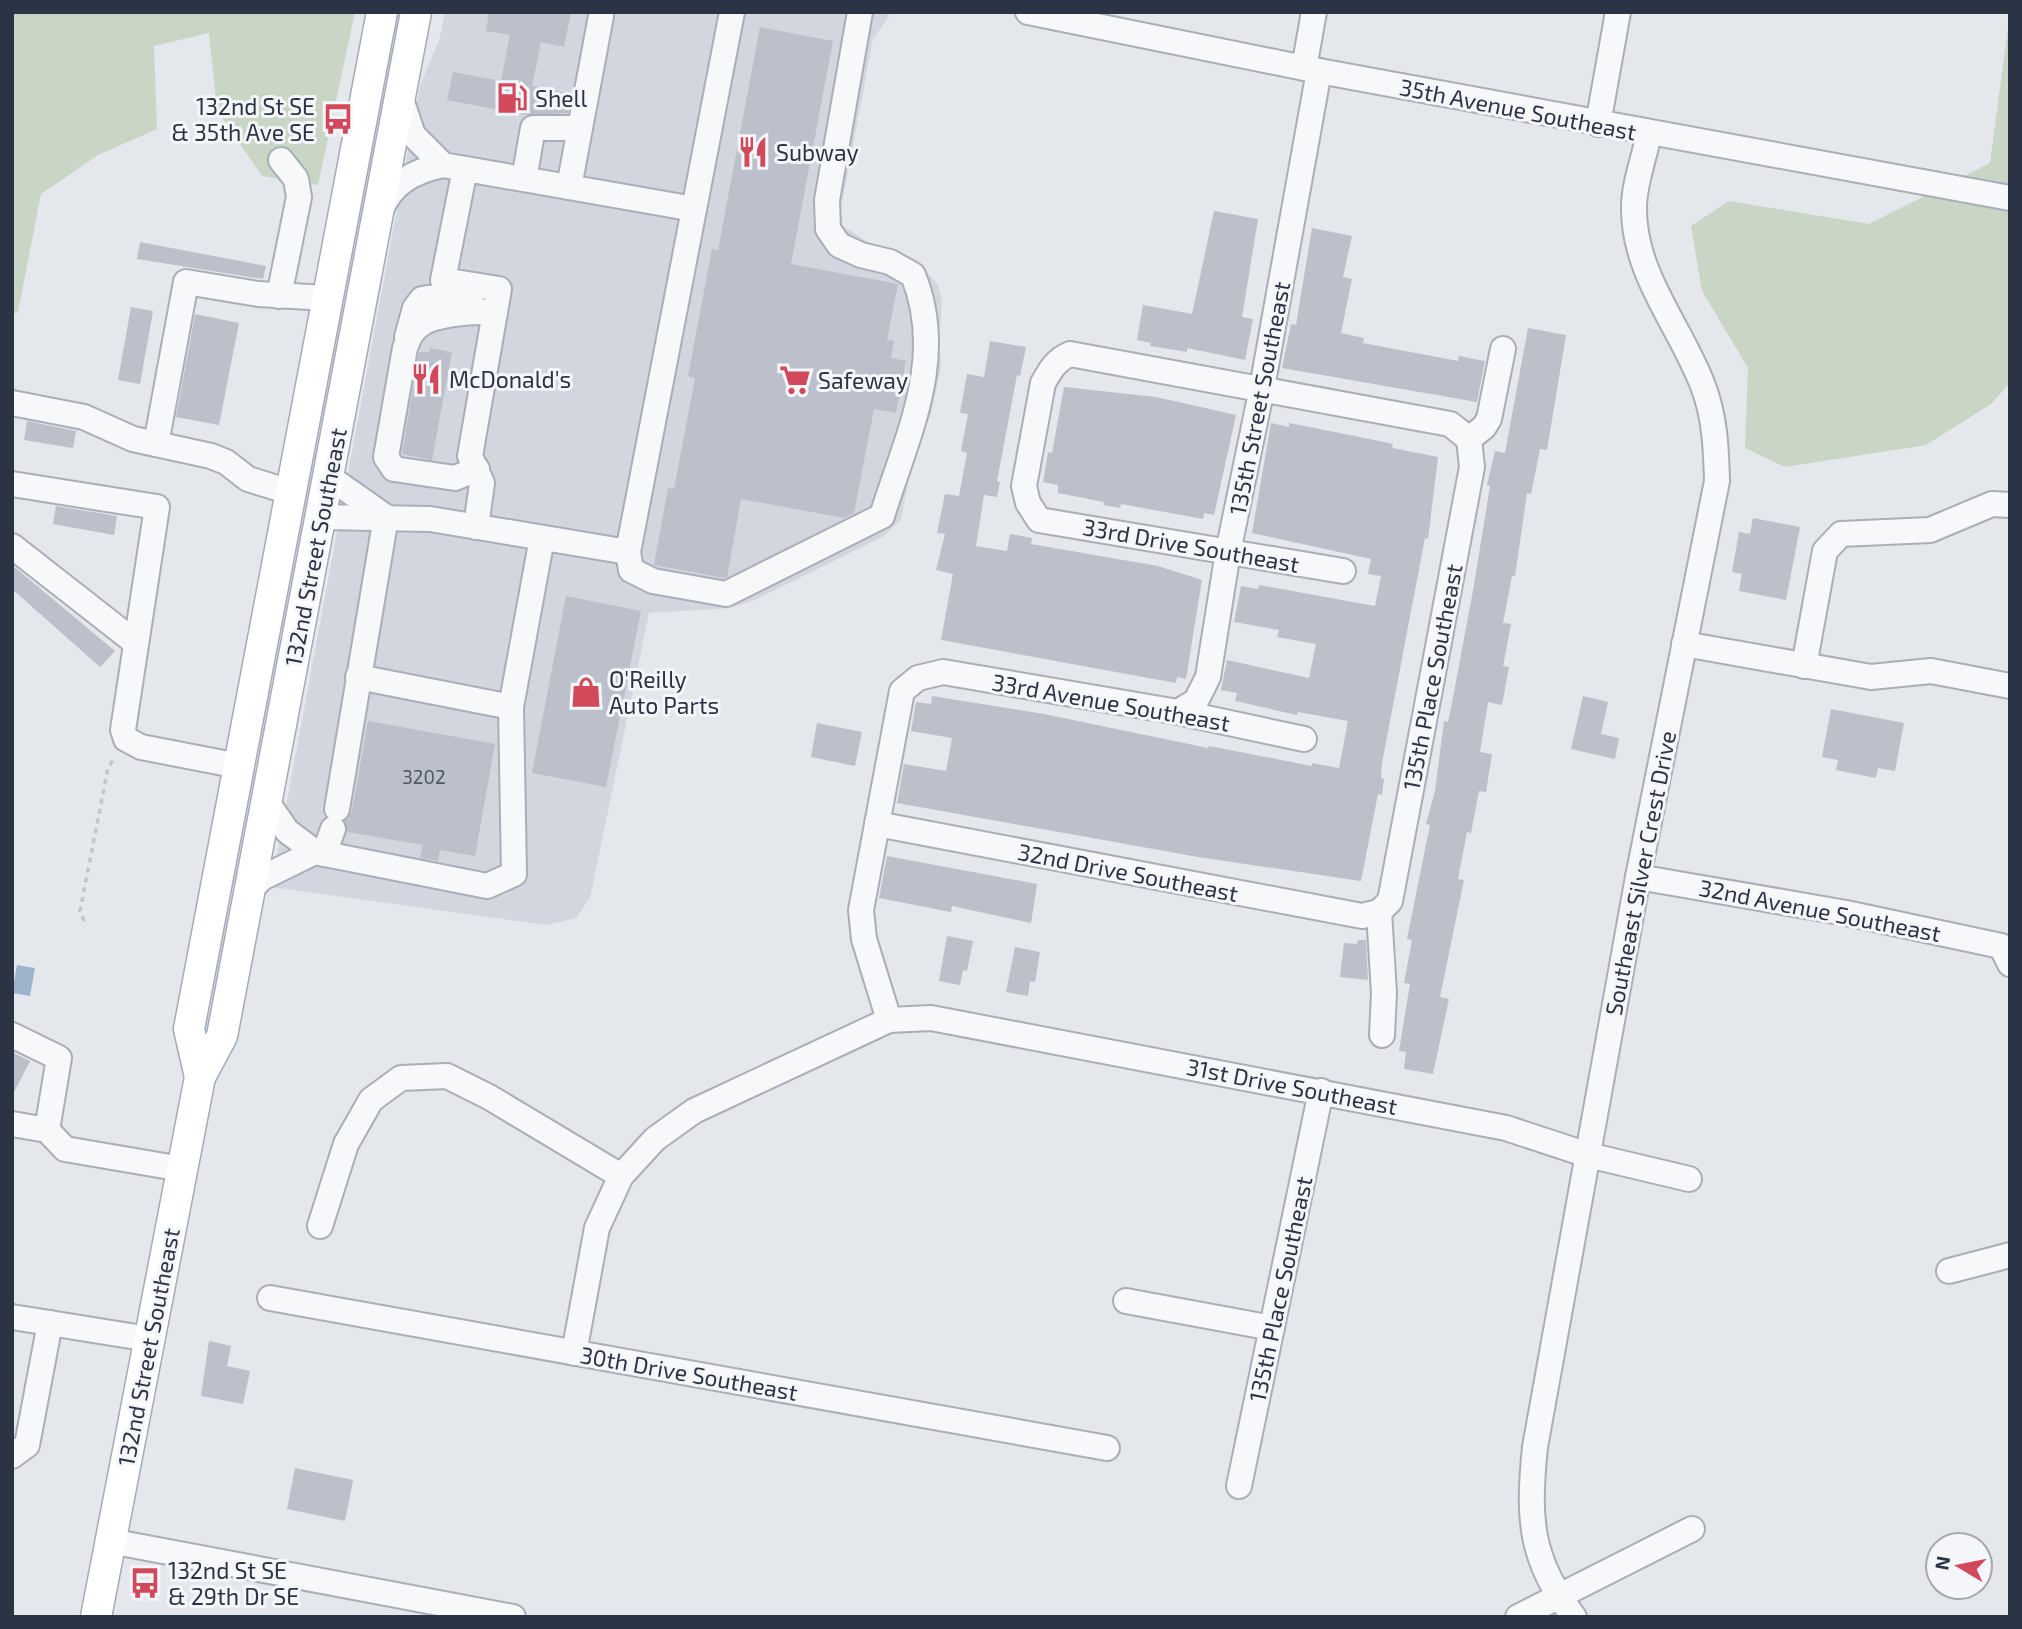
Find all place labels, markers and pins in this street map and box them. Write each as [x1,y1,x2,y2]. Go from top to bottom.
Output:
fuel station icon: Shell [495,81,529,115]
place label: Shell [535,84,587,112]
place label: 132nd St SE & 35th Ave SE [171,92,315,146]
bus stop icon: 132nd St SE & 35th Ave SE [321,102,355,136]
restaurant icon: Subway [736,135,770,169]
place label: Subway [776,138,859,166]
restaurant icon: McDonald's [409,362,443,396]
supermarket icon: Safeway [778,363,812,397]
place label: McDonald's [449,365,571,393]
place label: Safeway [818,366,908,394]
place label: O'Reilly Auto Parts [609,665,719,719]
shop icon: O'Reilly Auto Parts [569,675,603,709]
place label: 132nd St SE & 29th Dr SE [168,1556,299,1610]
bus stop icon: 132nd St SE & 29th Dr SE [128,1566,162,1600]

